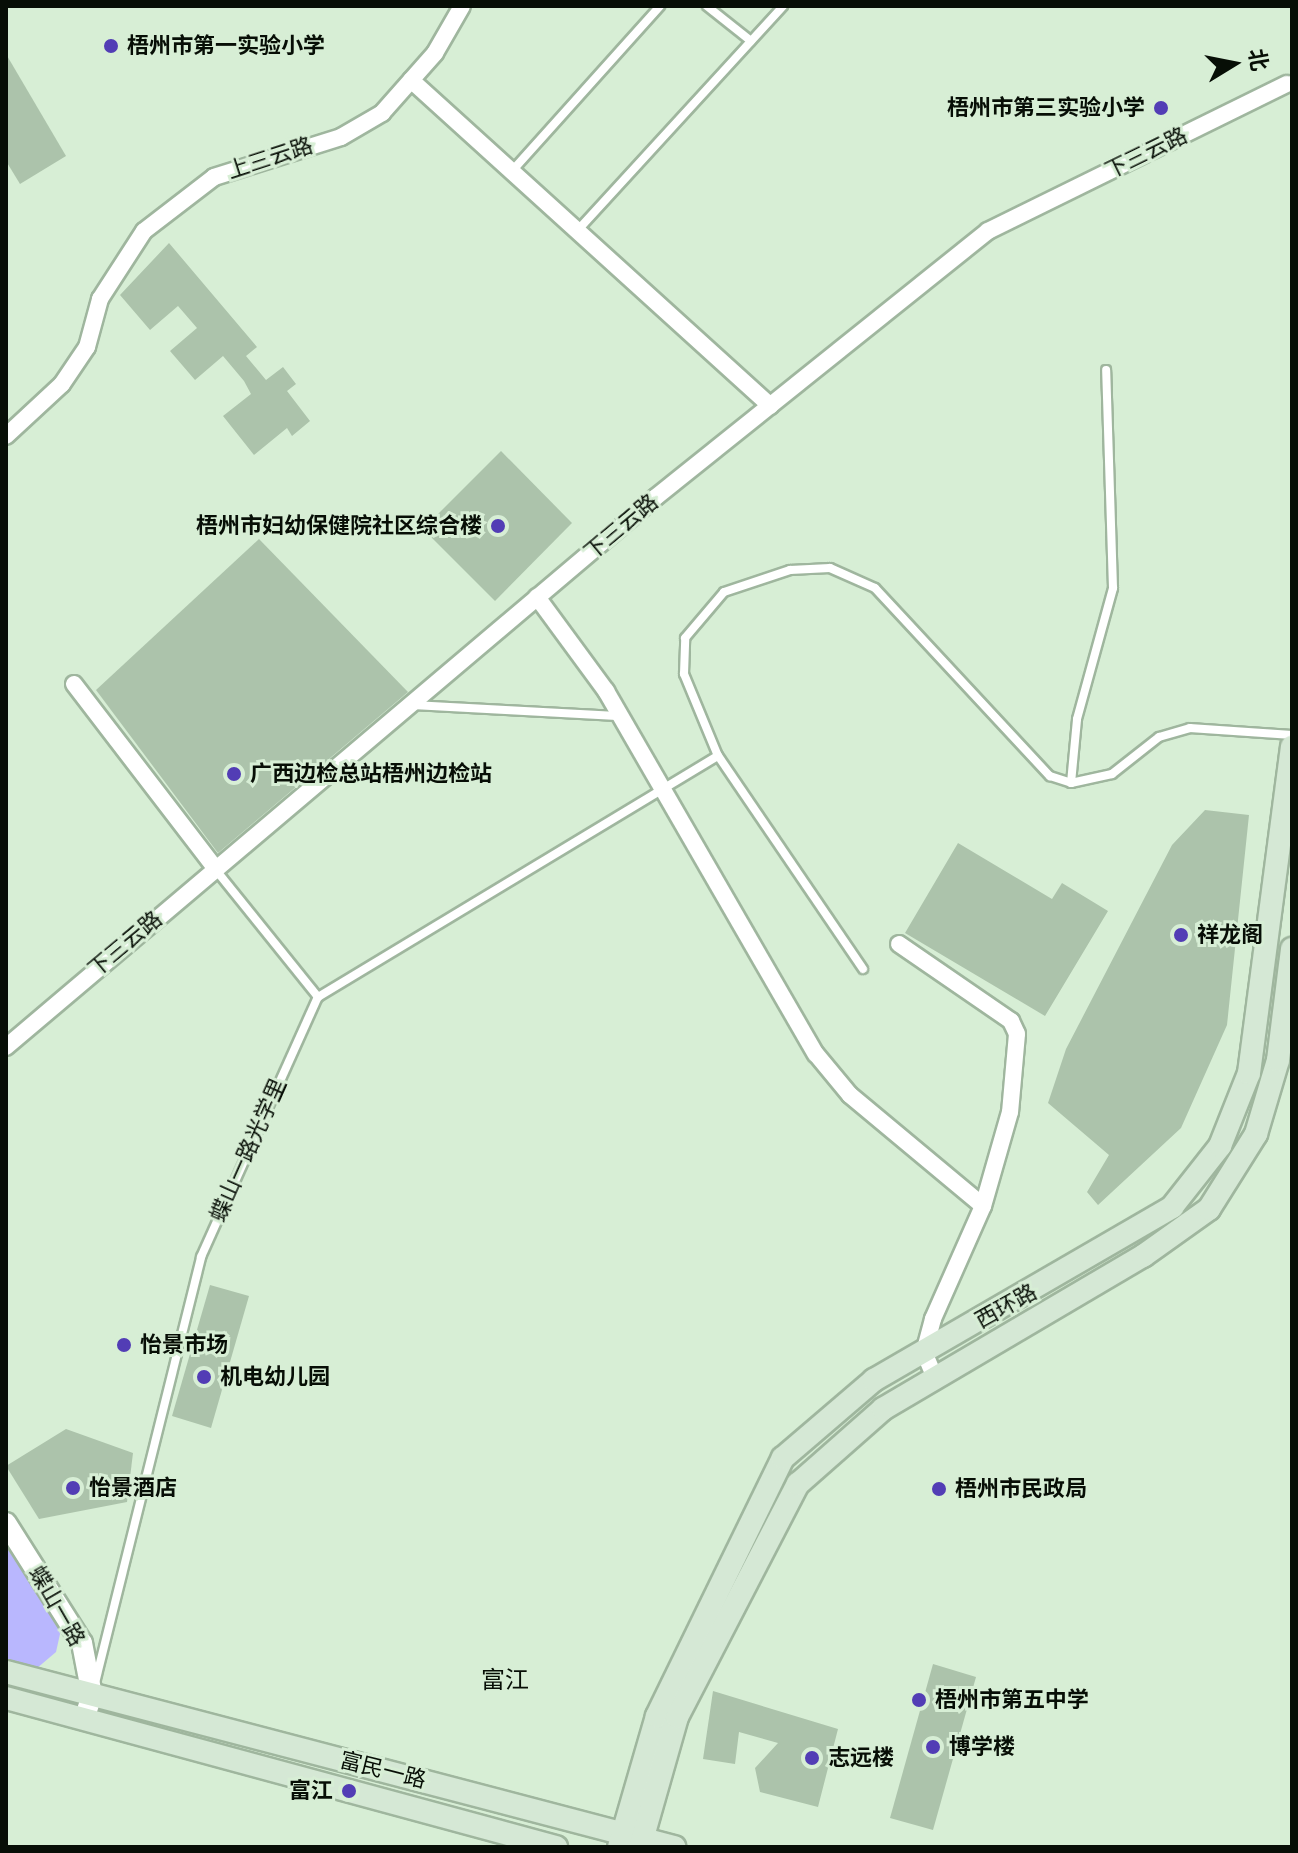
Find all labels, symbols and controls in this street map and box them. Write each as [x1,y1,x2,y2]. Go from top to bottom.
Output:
north arrow [1194,24,1274,104]
place label: 梧州市第一实验小学 [127,33,325,59]
marker: 梧州市第一实验小学 [102,37,120,55]
text: 北 [1244,47,1272,73]
place label: 梧州市第三实验小学 [947,95,1145,121]
marker: 梧州市第三实验小学 [1152,99,1170,117]
street label: 下三云路 [1101,122,1191,184]
street label: 上三云路 [224,132,316,184]
street label: 下三云路 [579,489,663,565]
place label: 梧州市妇幼保健院社区综合楼 [196,513,482,539]
marker: 梧州市妇幼保健院社区综合楼 [489,517,507,535]
place label: 广西边检总站梧州边检站 [250,761,492,787]
marker: 广西边检总站梧州边检站 [225,765,243,783]
street label: 下三云路 [83,906,167,982]
place label: 祥龙阁 [1197,922,1263,948]
marker: 祥龙阁 [1172,926,1190,944]
street label: 蝶山一路光学里 [205,1074,291,1226]
street label: 西环路 [971,1278,1041,1334]
place label: 怡景市场 [140,1332,228,1358]
marker: 怡景市场 [115,1336,133,1354]
place label: 机电幼儿园 [220,1364,330,1390]
marker: 机电幼儿园 [195,1368,213,1386]
place label: 怡景酒店 [89,1475,177,1501]
place label: 梧州市民政局 [955,1476,1087,1502]
marker: 怡景酒店 [64,1479,82,1497]
marker: 梧州市民政局 [930,1480,948,1498]
street label: 蝶山一路 [24,1561,90,1651]
district label: 富江 [481,1666,529,1694]
place label: 梧州市第五中学 [935,1687,1089,1713]
marker: 梧州市第五中学 [910,1691,928,1709]
place label: 博学楼 [949,1734,1015,1760]
marker: 博学楼 [924,1738,942,1756]
place label: 志远楼 [828,1745,894,1771]
street label: 富民一路 [337,1747,429,1793]
marker: 志远楼 [803,1749,821,1767]
place label: 富江 [289,1778,333,1804]
marker: 富江 [340,1782,358,1800]

